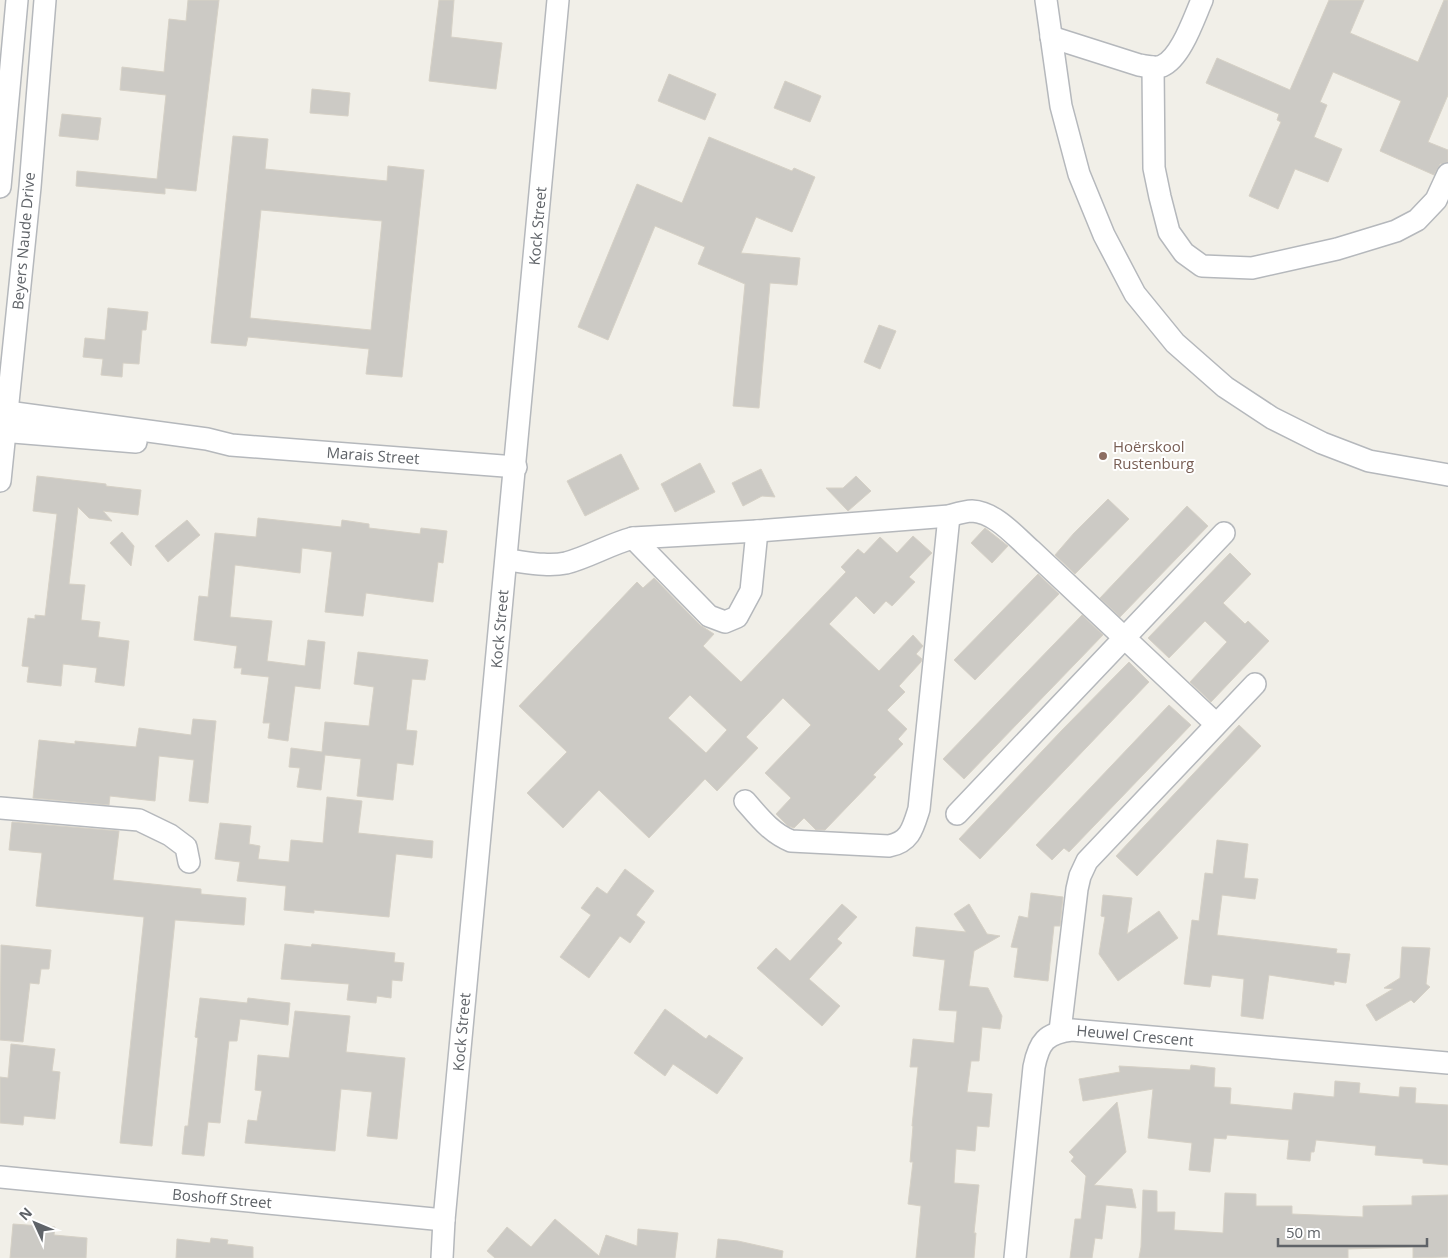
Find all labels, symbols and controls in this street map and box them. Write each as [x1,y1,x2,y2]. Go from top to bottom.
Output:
street label: Beyers Naude Drive [7,171,39,311]
street label: Kock Street [524,186,550,266]
place label: Hoërskool Rustenburg [1113,436,1194,473]
street label: Marais Street [326,442,420,468]
marker: Hoërskool Rustenburg [1097,450,1109,462]
street label: Kock Street [486,589,512,669]
street label: Kock Street [448,992,474,1072]
street label: Heuwel Crescent [1076,1020,1195,1050]
street label: Boshoff Street [171,1184,273,1212]
north arrow [10,1198,60,1248]
text: N [14,1203,36,1224]
scale bar [1278,1216,1427,1248]
text: 50 m [1286,1222,1321,1242]

